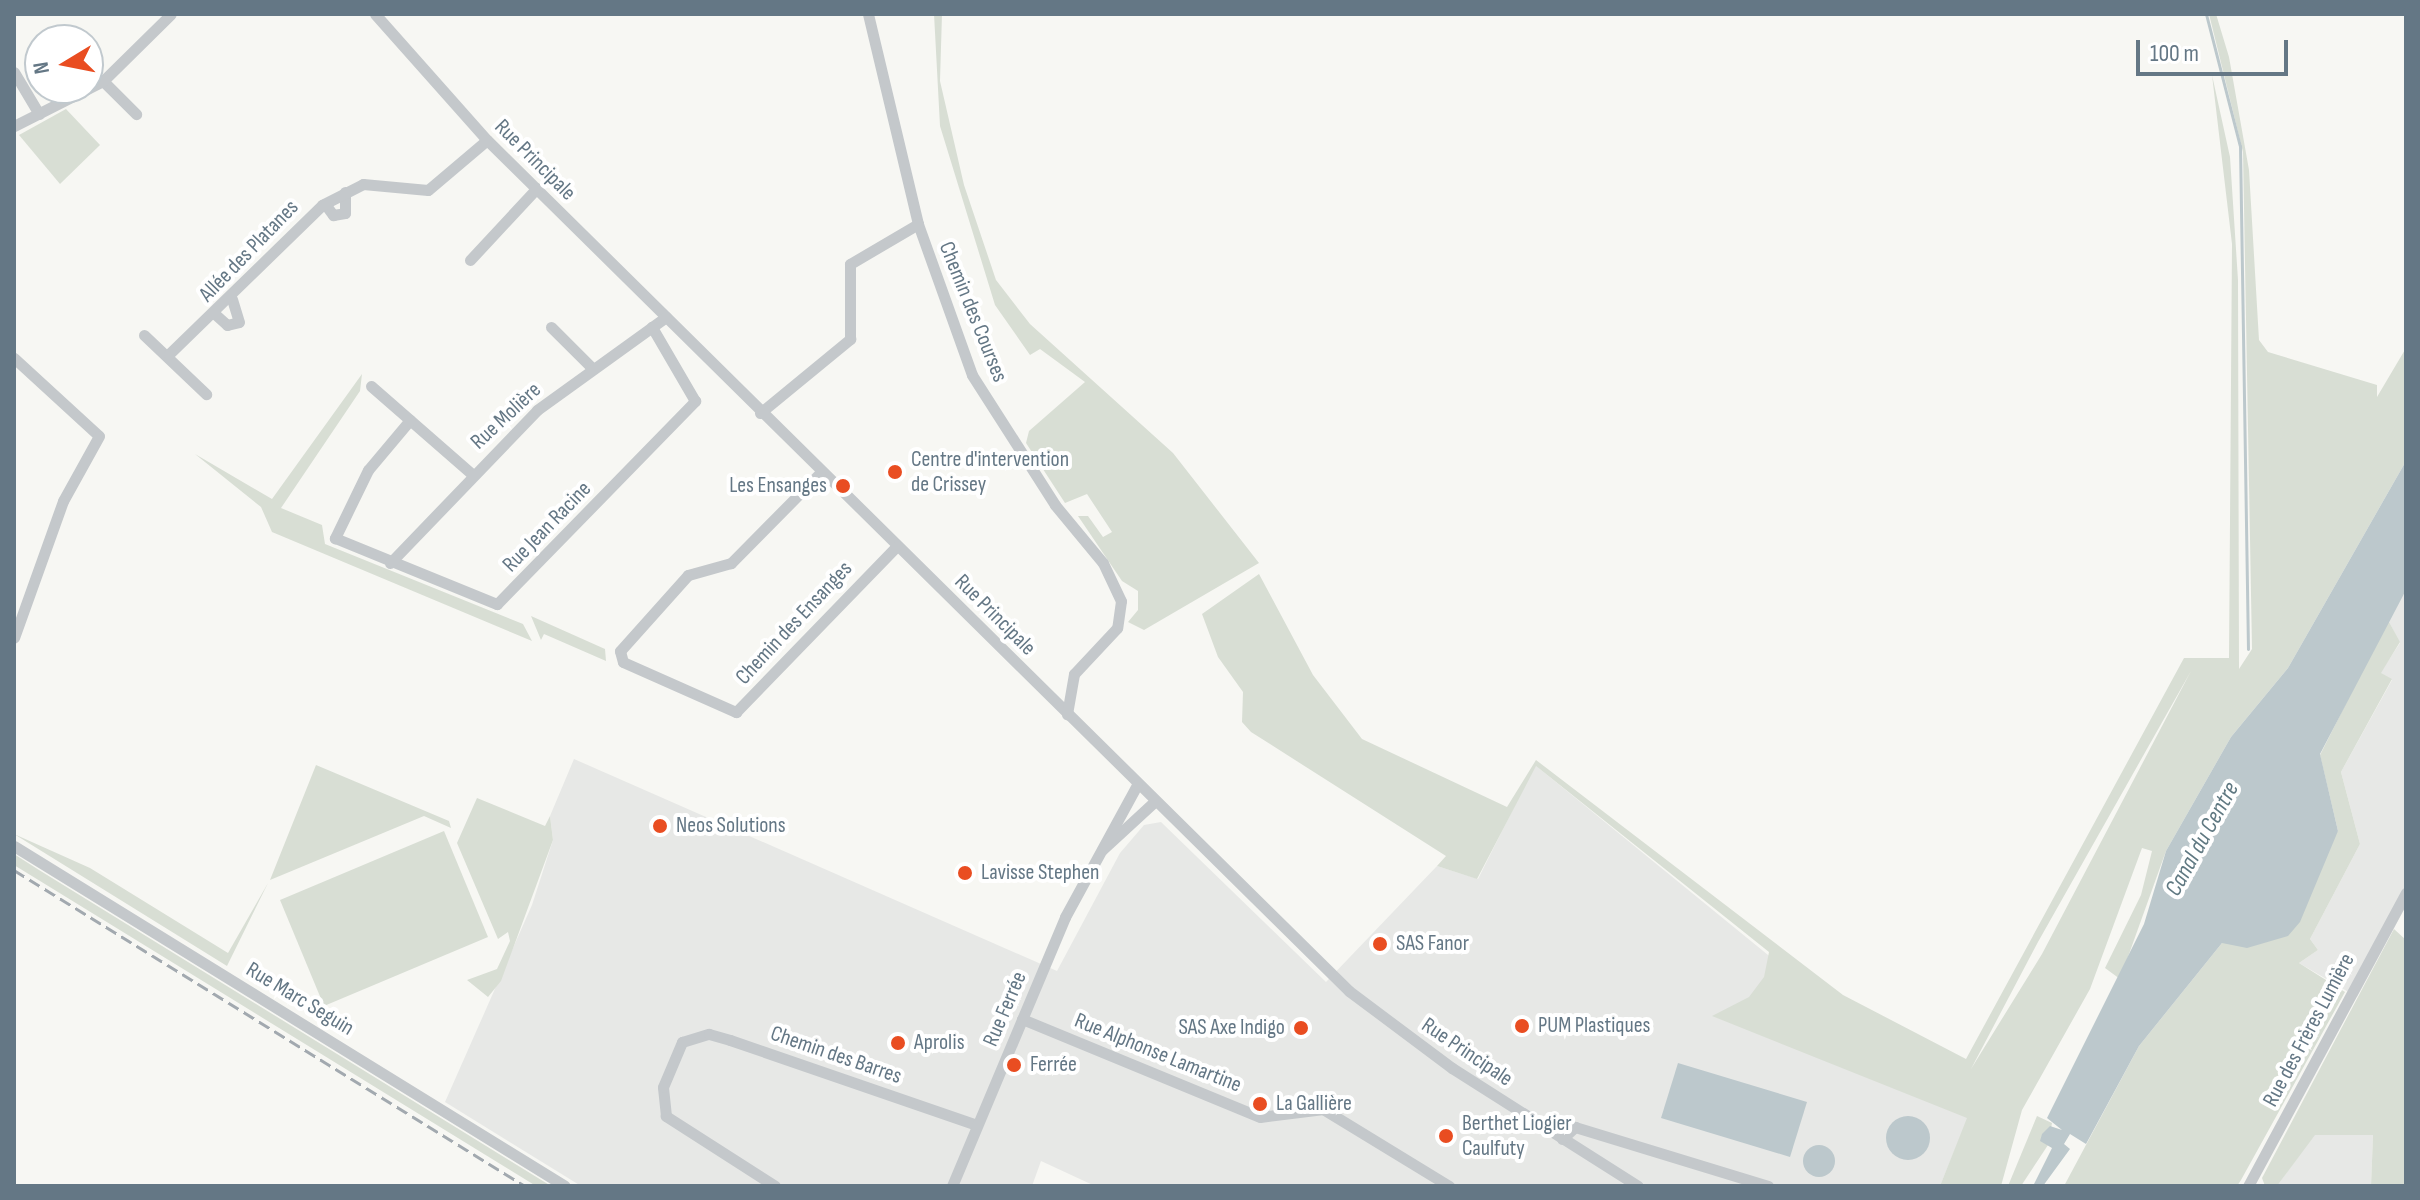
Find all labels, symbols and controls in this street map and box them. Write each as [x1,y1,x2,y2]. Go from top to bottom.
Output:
north arrow [24,24,104,104]
scale bar [2140,24,2292,74]
text: 100 m [2150,39,2199,68]
text: N [28,60,56,76]
street label: Rue Principale [489,114,581,206]
street label: Allée des Platanes [194,195,304,307]
street label: Chemin des Courses [933,238,1013,386]
street label: Rue Molière [465,377,547,455]
place label: Centre d'intervention de Crissey [911,446,1069,498]
marker: Centre d'intervention de Crissey [886,463,904,481]
place label: Les Ensanges [729,473,827,499]
street label: Rue Jean Racine [497,476,597,578]
marker: Les Ensanges [834,477,852,495]
street label: Chemin des Ensanges [730,556,858,690]
street label: Rue Principale [949,569,1041,661]
water label: Canal du Centre [2159,777,2245,901]
place label: Neos Solutions [676,813,786,839]
marker: Neos Solutions [651,817,669,835]
place label: Lavisse Stephen [981,860,1100,886]
marker: Lavisse Stephen [956,864,974,882]
place label: SAS Fanor [1396,931,1469,957]
marker: SAS Fanor [1371,935,1389,953]
street label: Rue des Frères Lumière [2258,949,2360,1111]
street label: Rue Marc Seguin [241,956,359,1042]
street label: Rue Ferrée [978,968,1032,1050]
street label: Rue Alphonse Lamartine [1071,1007,1245,1099]
street label: Rue Principale [1416,1012,1518,1092]
place label: PUM Plastiques [1538,1013,1650,1039]
place label: SAS Axe Indigo [1178,1015,1285,1041]
marker: PUM Plastiques [1513,1017,1531,1035]
marker: SAS Axe Indigo [1292,1019,1310,1037]
street label: Chemin des Barres [767,1020,905,1090]
place label: Aprolis [914,1030,965,1056]
marker: Aprolis [889,1034,907,1052]
place label: Ferrée [1030,1052,1077,1078]
marker: Ferrée [1005,1056,1023,1074]
place label: La Gallière [1276,1091,1352,1117]
marker: La Gallière [1251,1095,1269,1113]
place label: Berthet Liogier Caulfuty [1462,1110,1572,1162]
marker: Berthet Liogier Caulfuty [1437,1127,1455,1145]

